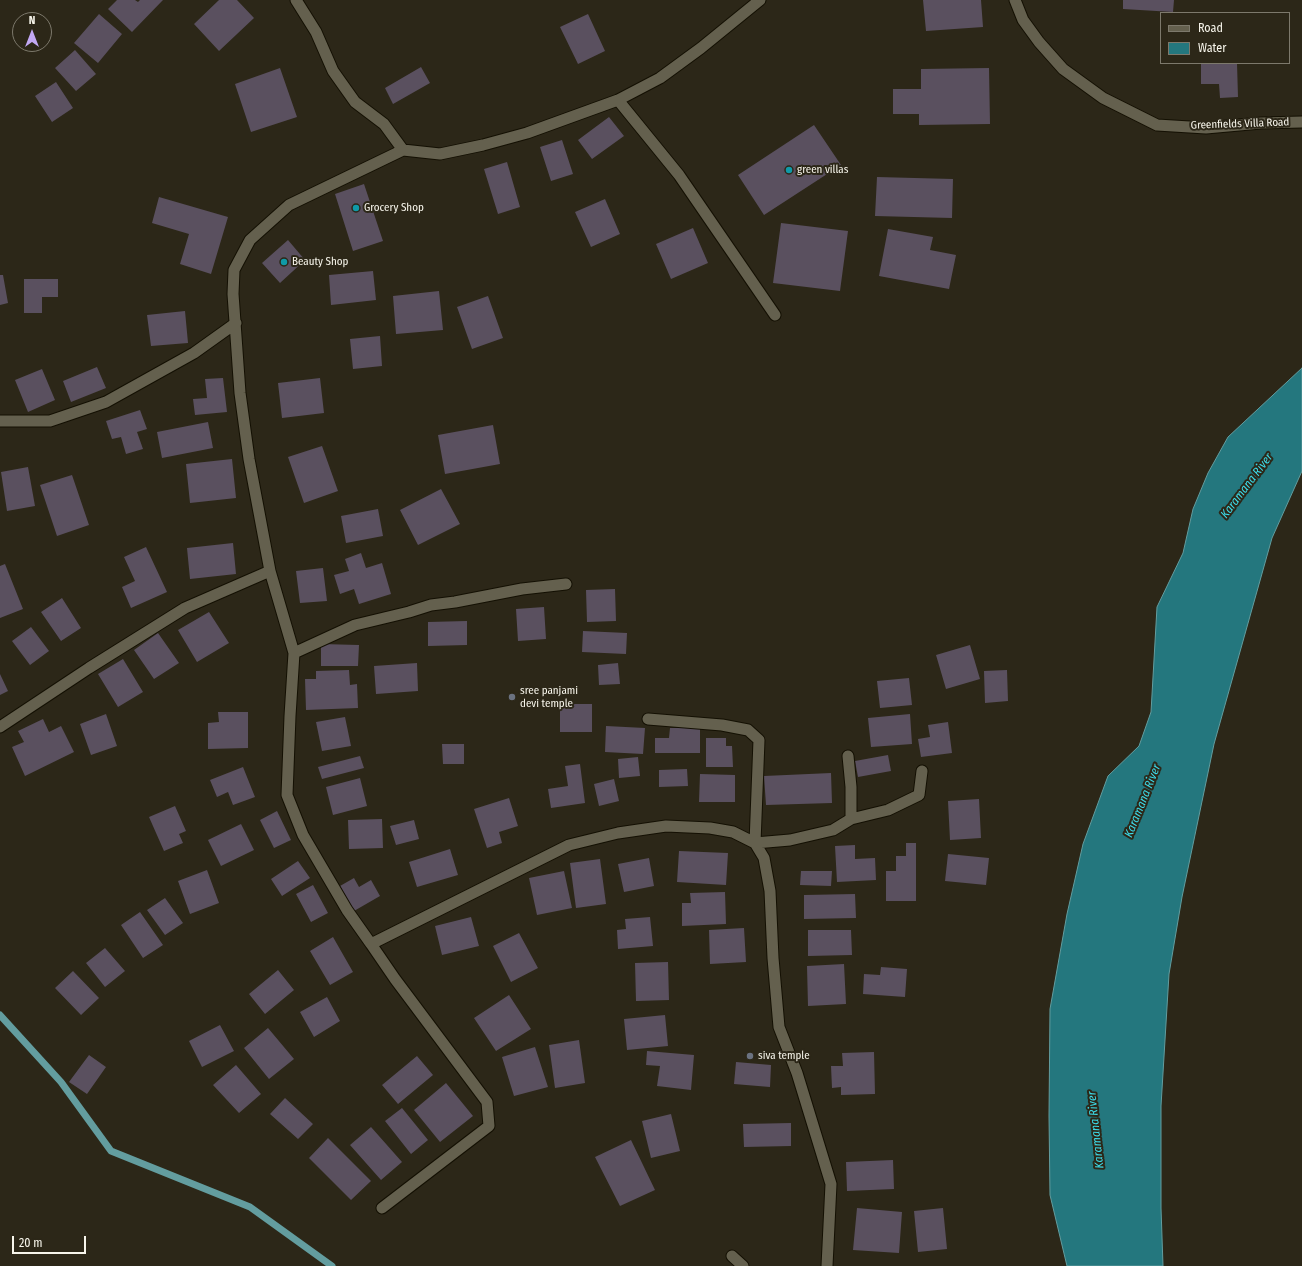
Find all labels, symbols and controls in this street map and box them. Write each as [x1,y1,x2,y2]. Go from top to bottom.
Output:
north arrow [12,12,52,52]
legend [1160,12,1290,64]
text: N [29,14,35,27]
text: Road [1198,21,1223,35]
text: Water [1198,41,1226,55]
street label: Greenfields Villa Road [1190,116,1290,132]
place label: green villas [797,163,848,177]
marker: green villas [784,165,794,175]
place label: Grocery Shop [364,201,424,215]
marker: Grocery Shop [351,203,361,213]
place label: Beauty Shop [292,255,348,269]
marker: Beauty Shop [279,257,289,267]
water label: Karamana River [1218,451,1276,521]
place label: sree panjami devi temple [520,684,578,710]
marker: sree panjami devi temple [507,692,517,702]
water label: Karamana River [1122,762,1164,840]
place label: siva temple [758,1049,810,1063]
marker: siva temple [745,1051,755,1061]
water label: Karamana River [1085,1091,1107,1169]
scale bar [14,1228,88,1254]
text: 20 m [19,1236,43,1250]

